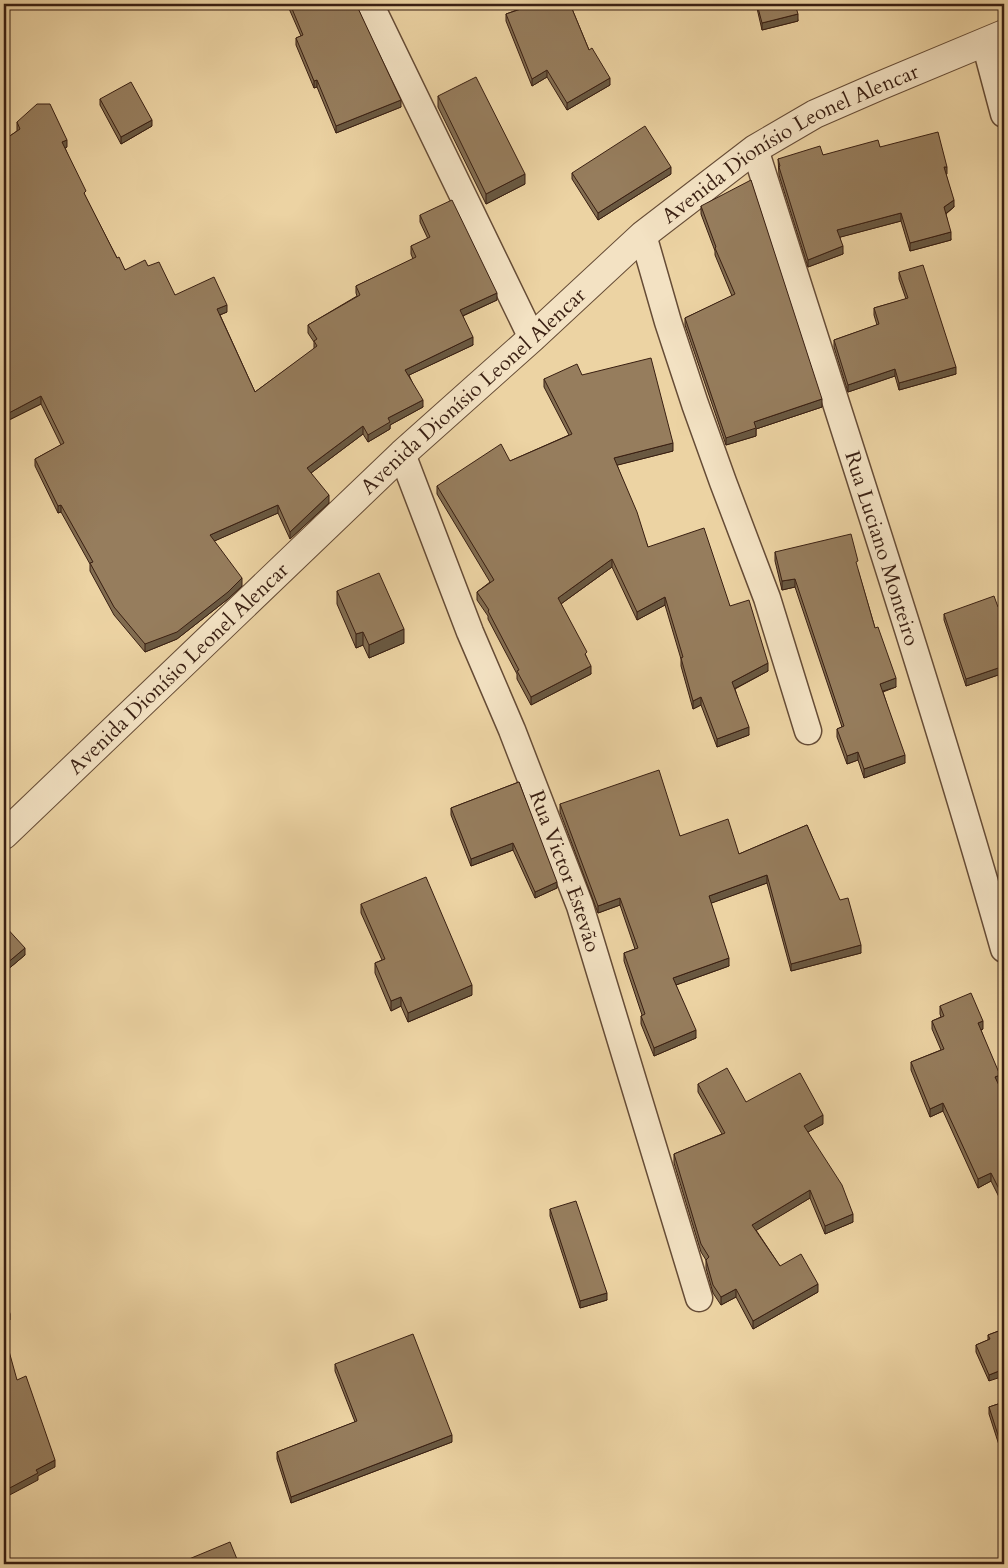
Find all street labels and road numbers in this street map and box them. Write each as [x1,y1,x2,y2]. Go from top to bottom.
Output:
street label: Avenida Dionísio Leonel Alencar [655,57,923,230]
street label: Avenida Dionísio Leonel Alencar [354,281,592,501]
street label: Rua Luciano Monteiro [838,447,927,649]
street label: Avenida Dionísio Leonel Alencar [61,556,295,781]
street label: Rua Victor Estevão [522,786,608,956]

